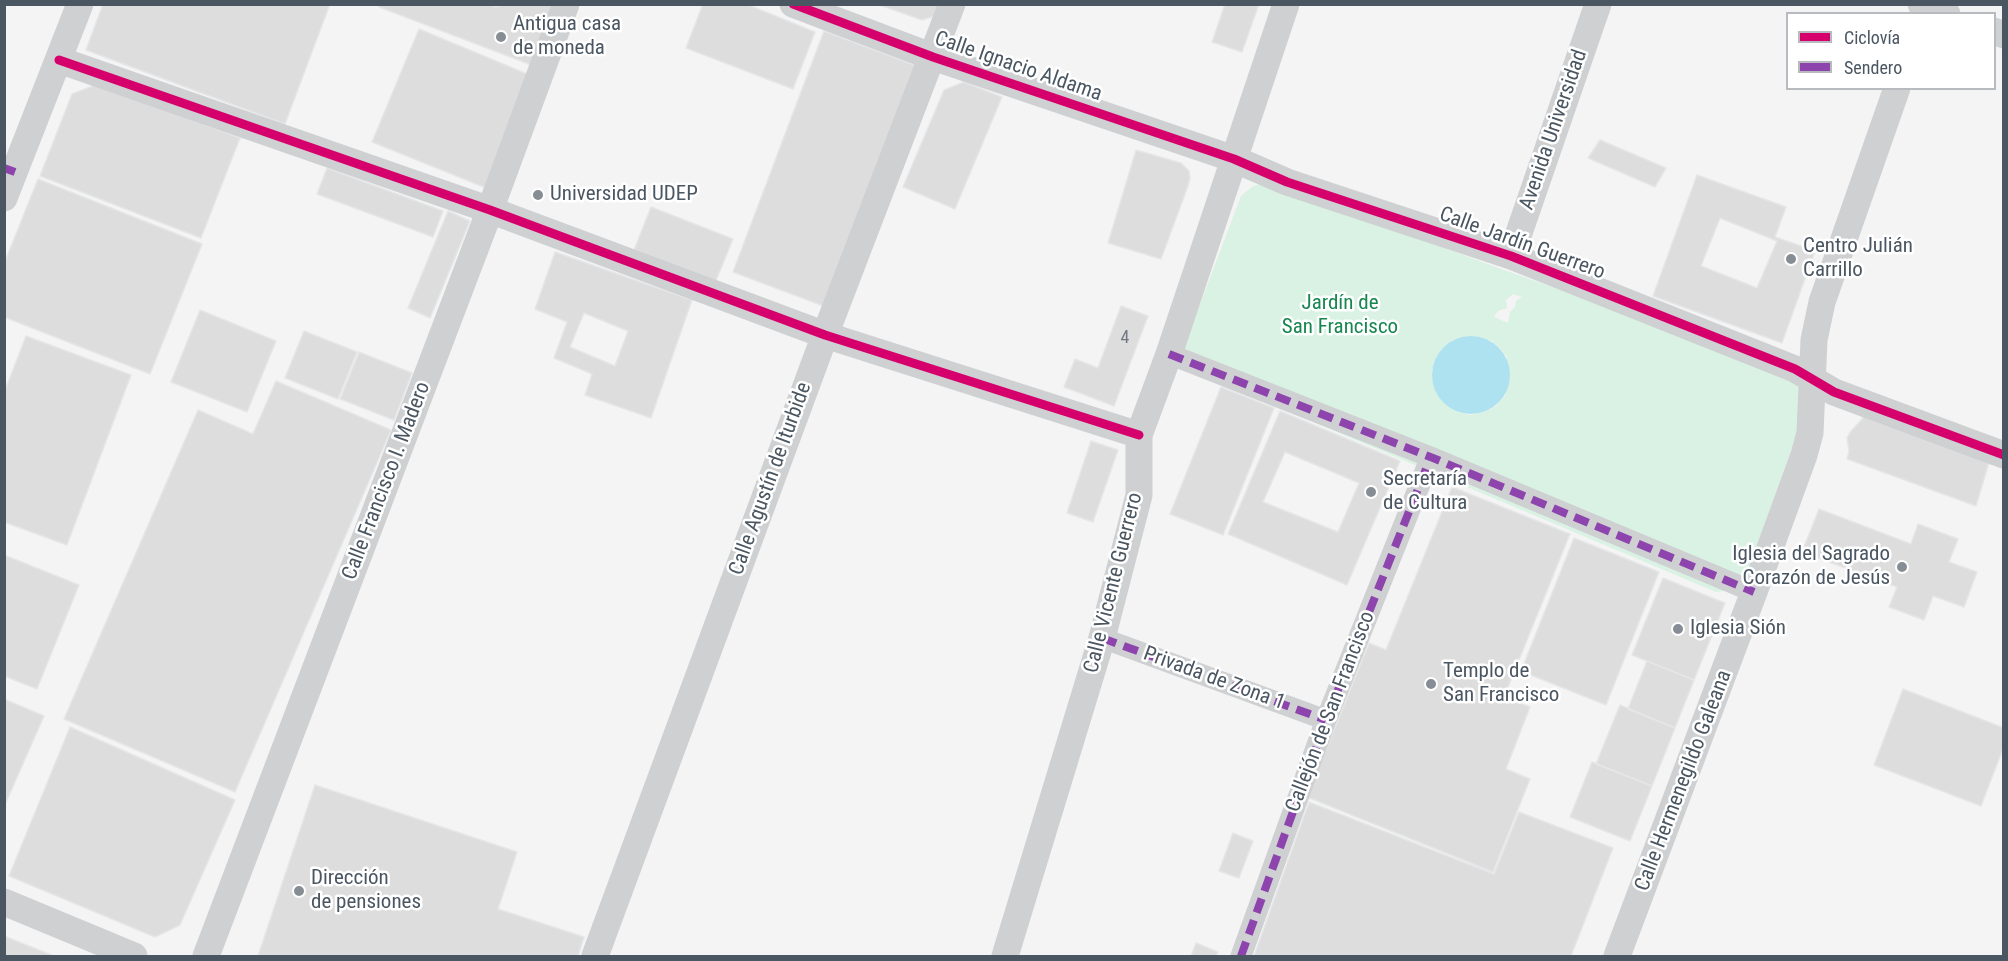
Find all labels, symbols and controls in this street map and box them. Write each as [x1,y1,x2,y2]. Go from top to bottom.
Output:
place label: Antigua casa de moneda [513,12,621,62]
legend [1786,12,1996,90]
street label: Calle Ignacio Aldama [931,27,1105,107]
text: Ciclovía [1844,27,1900,48]
marker: Antigua casa de moneda [494,30,508,44]
street label: Avenida Universidad [1515,47,1593,213]
text: Sendero [1844,57,1902,78]
place label: Universidad UDEP [550,182,698,208]
marker: Universidad UDEP [531,188,545,202]
street label: Calle Jardín Guerrero [1436,202,1608,286]
place label: Centro Julián Carrillo [1803,234,1913,284]
marker: Centro Julián Carrillo [1784,252,1798,266]
park label: Jardín de San Francisco [1282,291,1398,341]
house number: 4 [1121,327,1129,349]
street label: Calle Francisco I. Madero [338,378,436,584]
street label: Calle Agustín de Iturbide [724,379,818,579]
place label: Secretaría de Cultura [1383,467,1467,517]
marker: Secretaría de Cultura [1364,485,1378,499]
street label: Calle Vicente Guerrero [1079,490,1149,676]
place label: Iglesia del Sagrado Corazón de Jesús [1732,542,1890,592]
marker: Iglesia del Sagrado Corazón de Jesús [1895,560,1909,574]
street label: Callejón de San Francisco [1281,608,1381,816]
place label: Iglesia Sión [1690,616,1786,642]
marker: Iglesia Sión [1671,622,1685,636]
street label: Privada de Zona 1 [1140,642,1288,716]
place label: Templo de San Francisco [1443,659,1559,709]
street label: Calle Hermenegildo Galeana [1630,667,1738,895]
marker: Templo de San Francisco [1424,677,1438,691]
place label: Dirección de pensiones [311,866,421,916]
marker: Dirección de pensiones [292,884,306,898]

